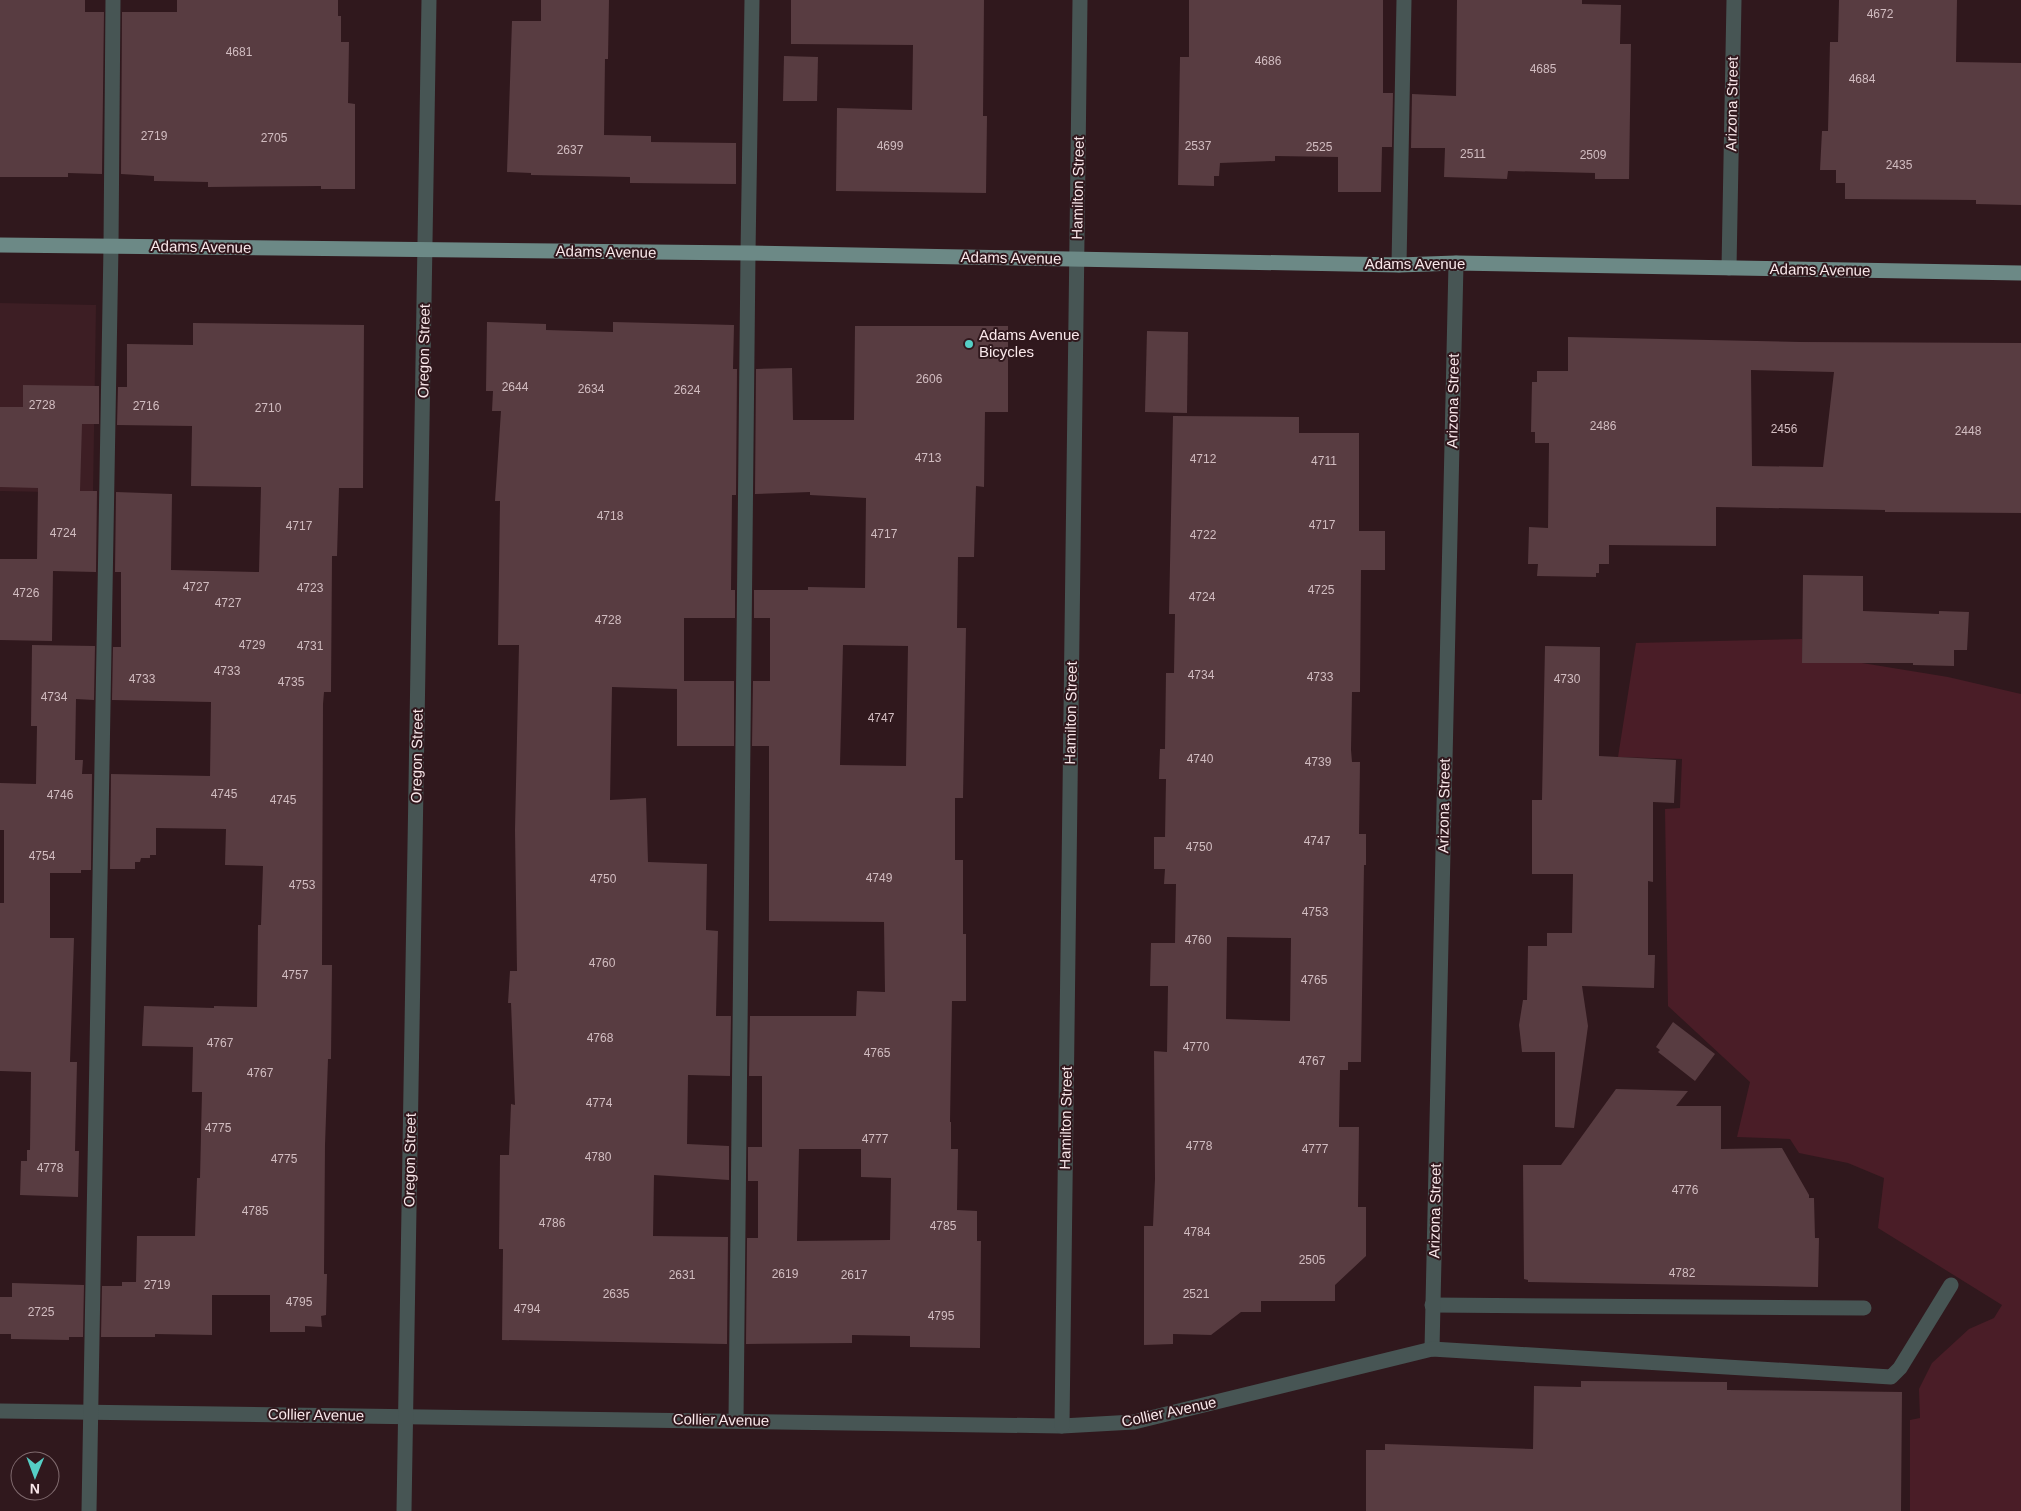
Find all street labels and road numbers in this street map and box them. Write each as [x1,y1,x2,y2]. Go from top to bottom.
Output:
street label: Arizona Street [1722,55,1741,152]
street label: Hamilton Street [1068,135,1087,240]
street label: Adams Avenue [151,237,251,256]
street label: Adams Avenue [556,242,656,261]
street label: Adams Avenue [961,248,1061,267]
street label: Adams Avenue [1365,255,1465,272]
street label: Adams Avenue [1770,260,1870,279]
street label: Oregon Street [414,303,433,398]
street label: Arizona Street [1443,352,1462,449]
street label: Hamilton Street [1061,660,1080,765]
street label: Oregon Street [407,708,426,803]
street label: Arizona Street [1434,757,1453,854]
street label: Hamilton Street [1056,1065,1075,1170]
street label: Oregon Street [400,1112,419,1207]
street label: Arizona Street [1425,1162,1444,1259]
street label: Collier Avenue [1120,1393,1218,1430]
street label: Collier Avenue [268,1405,364,1424]
street label: Collier Avenue [673,1410,769,1429]

